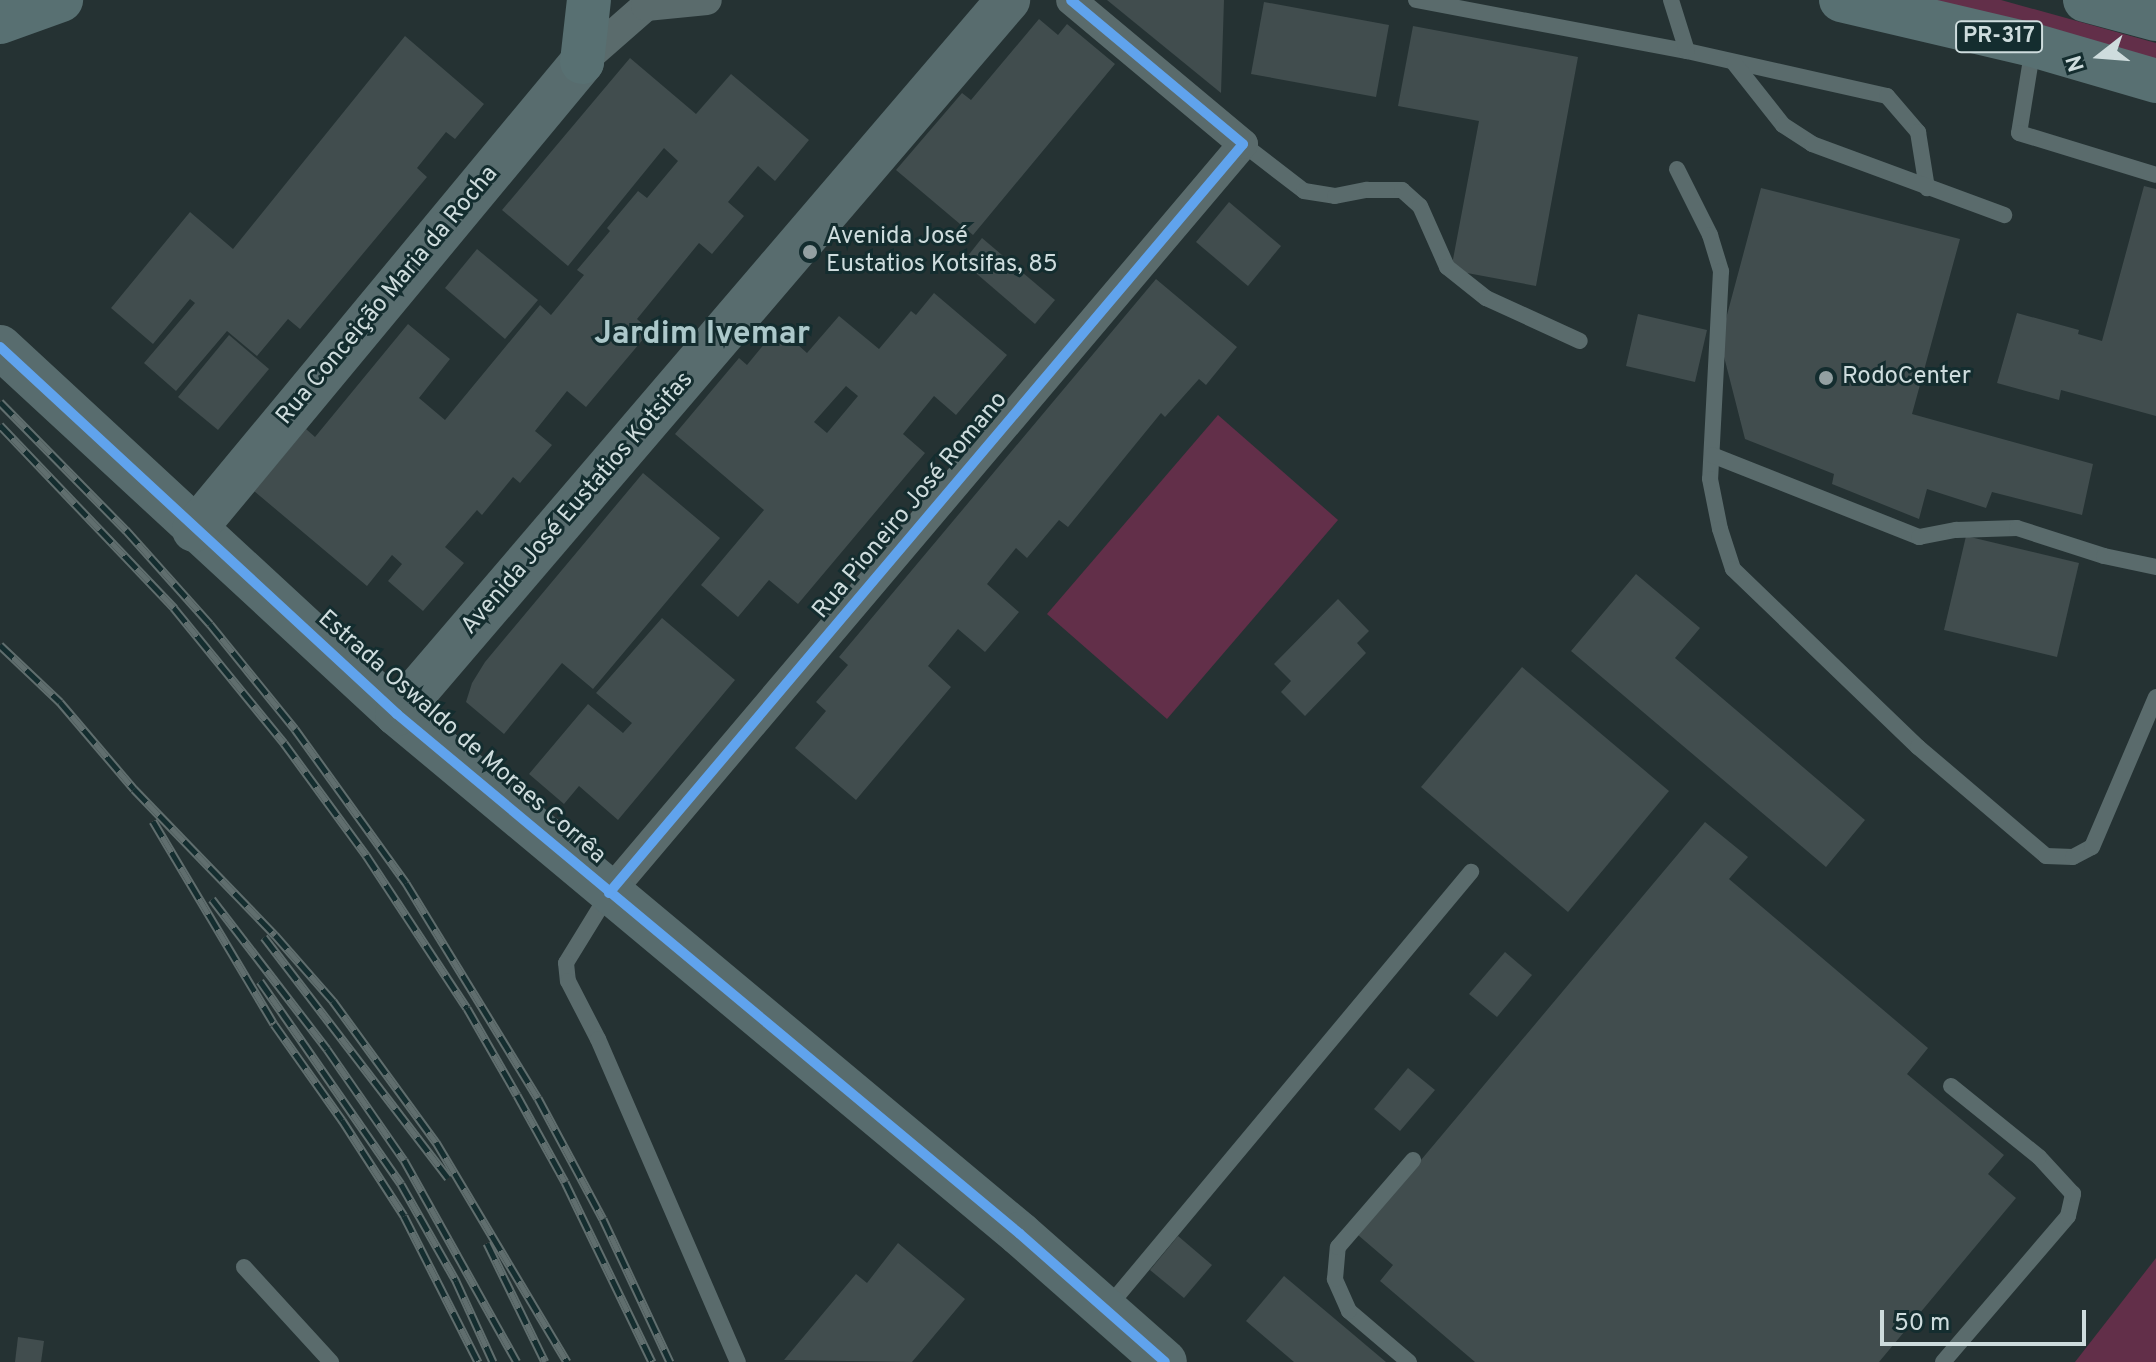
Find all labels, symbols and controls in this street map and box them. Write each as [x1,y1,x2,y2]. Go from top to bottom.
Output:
north arrow [2060,16,2140,96]
road number: PR-317 [1955,19,2043,55]
text: N [2061,52,2092,75]
street label: Rua Conceição Maria da Rocha [271,161,505,431]
place label: Avenida José Eustatios Kotsifas, 85 [826,224,1058,280]
marker: Avenida José Eustatios Kotsifas, 85 [801,243,819,261]
district label: Jardim Ivemar [594,316,810,354]
place label: RodoCenter [1842,364,1971,392]
street label: Avenida José Eustatios Kotsifas [456,367,700,641]
marker: RodoCenter [1817,369,1835,387]
street label: Rua Pioneiro José Romano [807,387,1015,625]
street label: Estrada Oswaldo de Moraes Corrêa [311,605,611,871]
scale bar [1884,1294,2090,1344]
text: 50 m [1894,1309,1950,1339]

